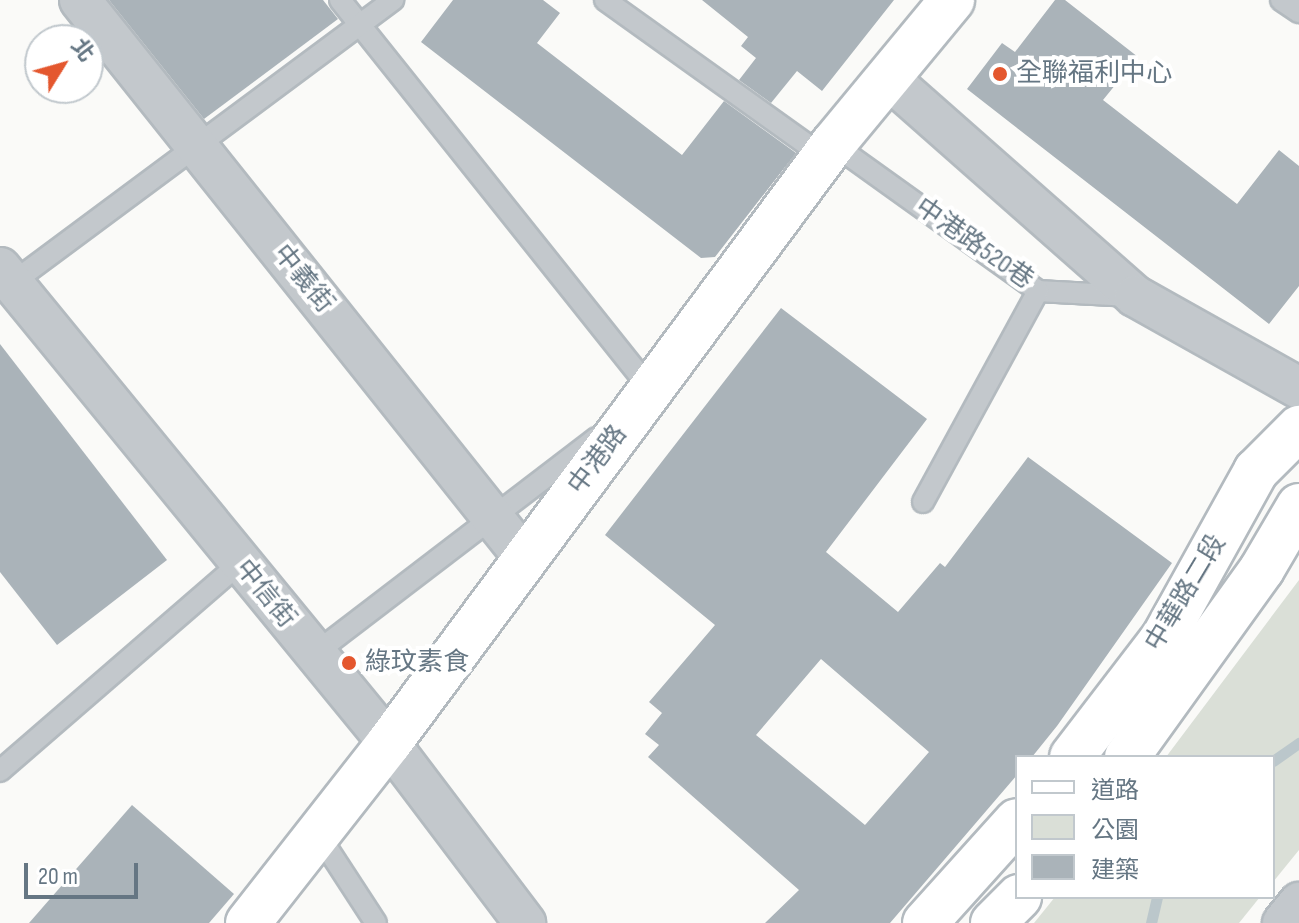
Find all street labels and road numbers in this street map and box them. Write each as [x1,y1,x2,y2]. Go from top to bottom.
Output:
street label: 中港路520巷 [909,192,1039,296]
street label: 中義街 [266,239,340,319]
street label: 中港路 [562,419,634,501]
street label: 中華路二段 [1139,529,1233,657]
street label: 中信街 [228,554,302,634]

